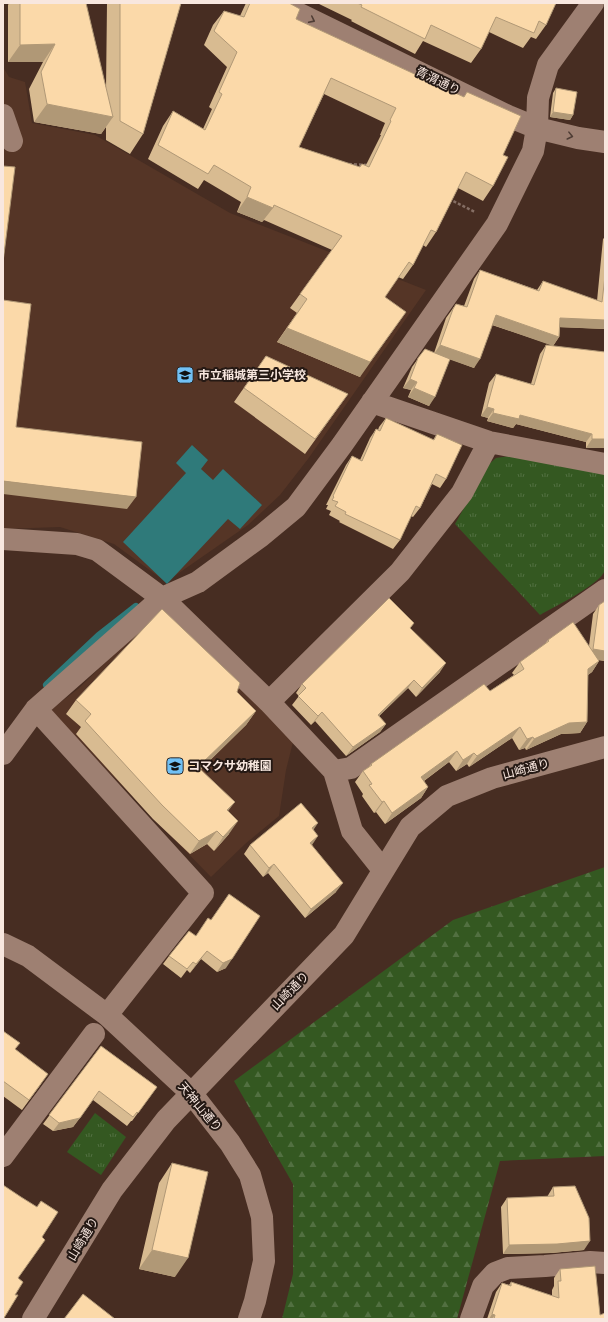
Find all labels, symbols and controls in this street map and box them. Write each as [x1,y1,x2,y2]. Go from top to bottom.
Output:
one-way arrow [307,15,315,23]
street label: 青渭通り [413,64,463,98]
one-way arrow [567,132,573,140]
school or university icon: 市立稲城第三小学校 [175,365,195,385]
place label: 市立稲城第三小学校 [198,368,306,382]
school or university icon: コマクサ幼稚園 [165,756,185,776]
street label: 山崎通り [501,756,551,782]
place label: コマクサ幼稚園 [188,759,272,773]
street label: 山崎通り [268,969,312,1013]
street label: 天神山通り [175,1080,225,1134]
street label: 山崎通り [65,1215,101,1263]

